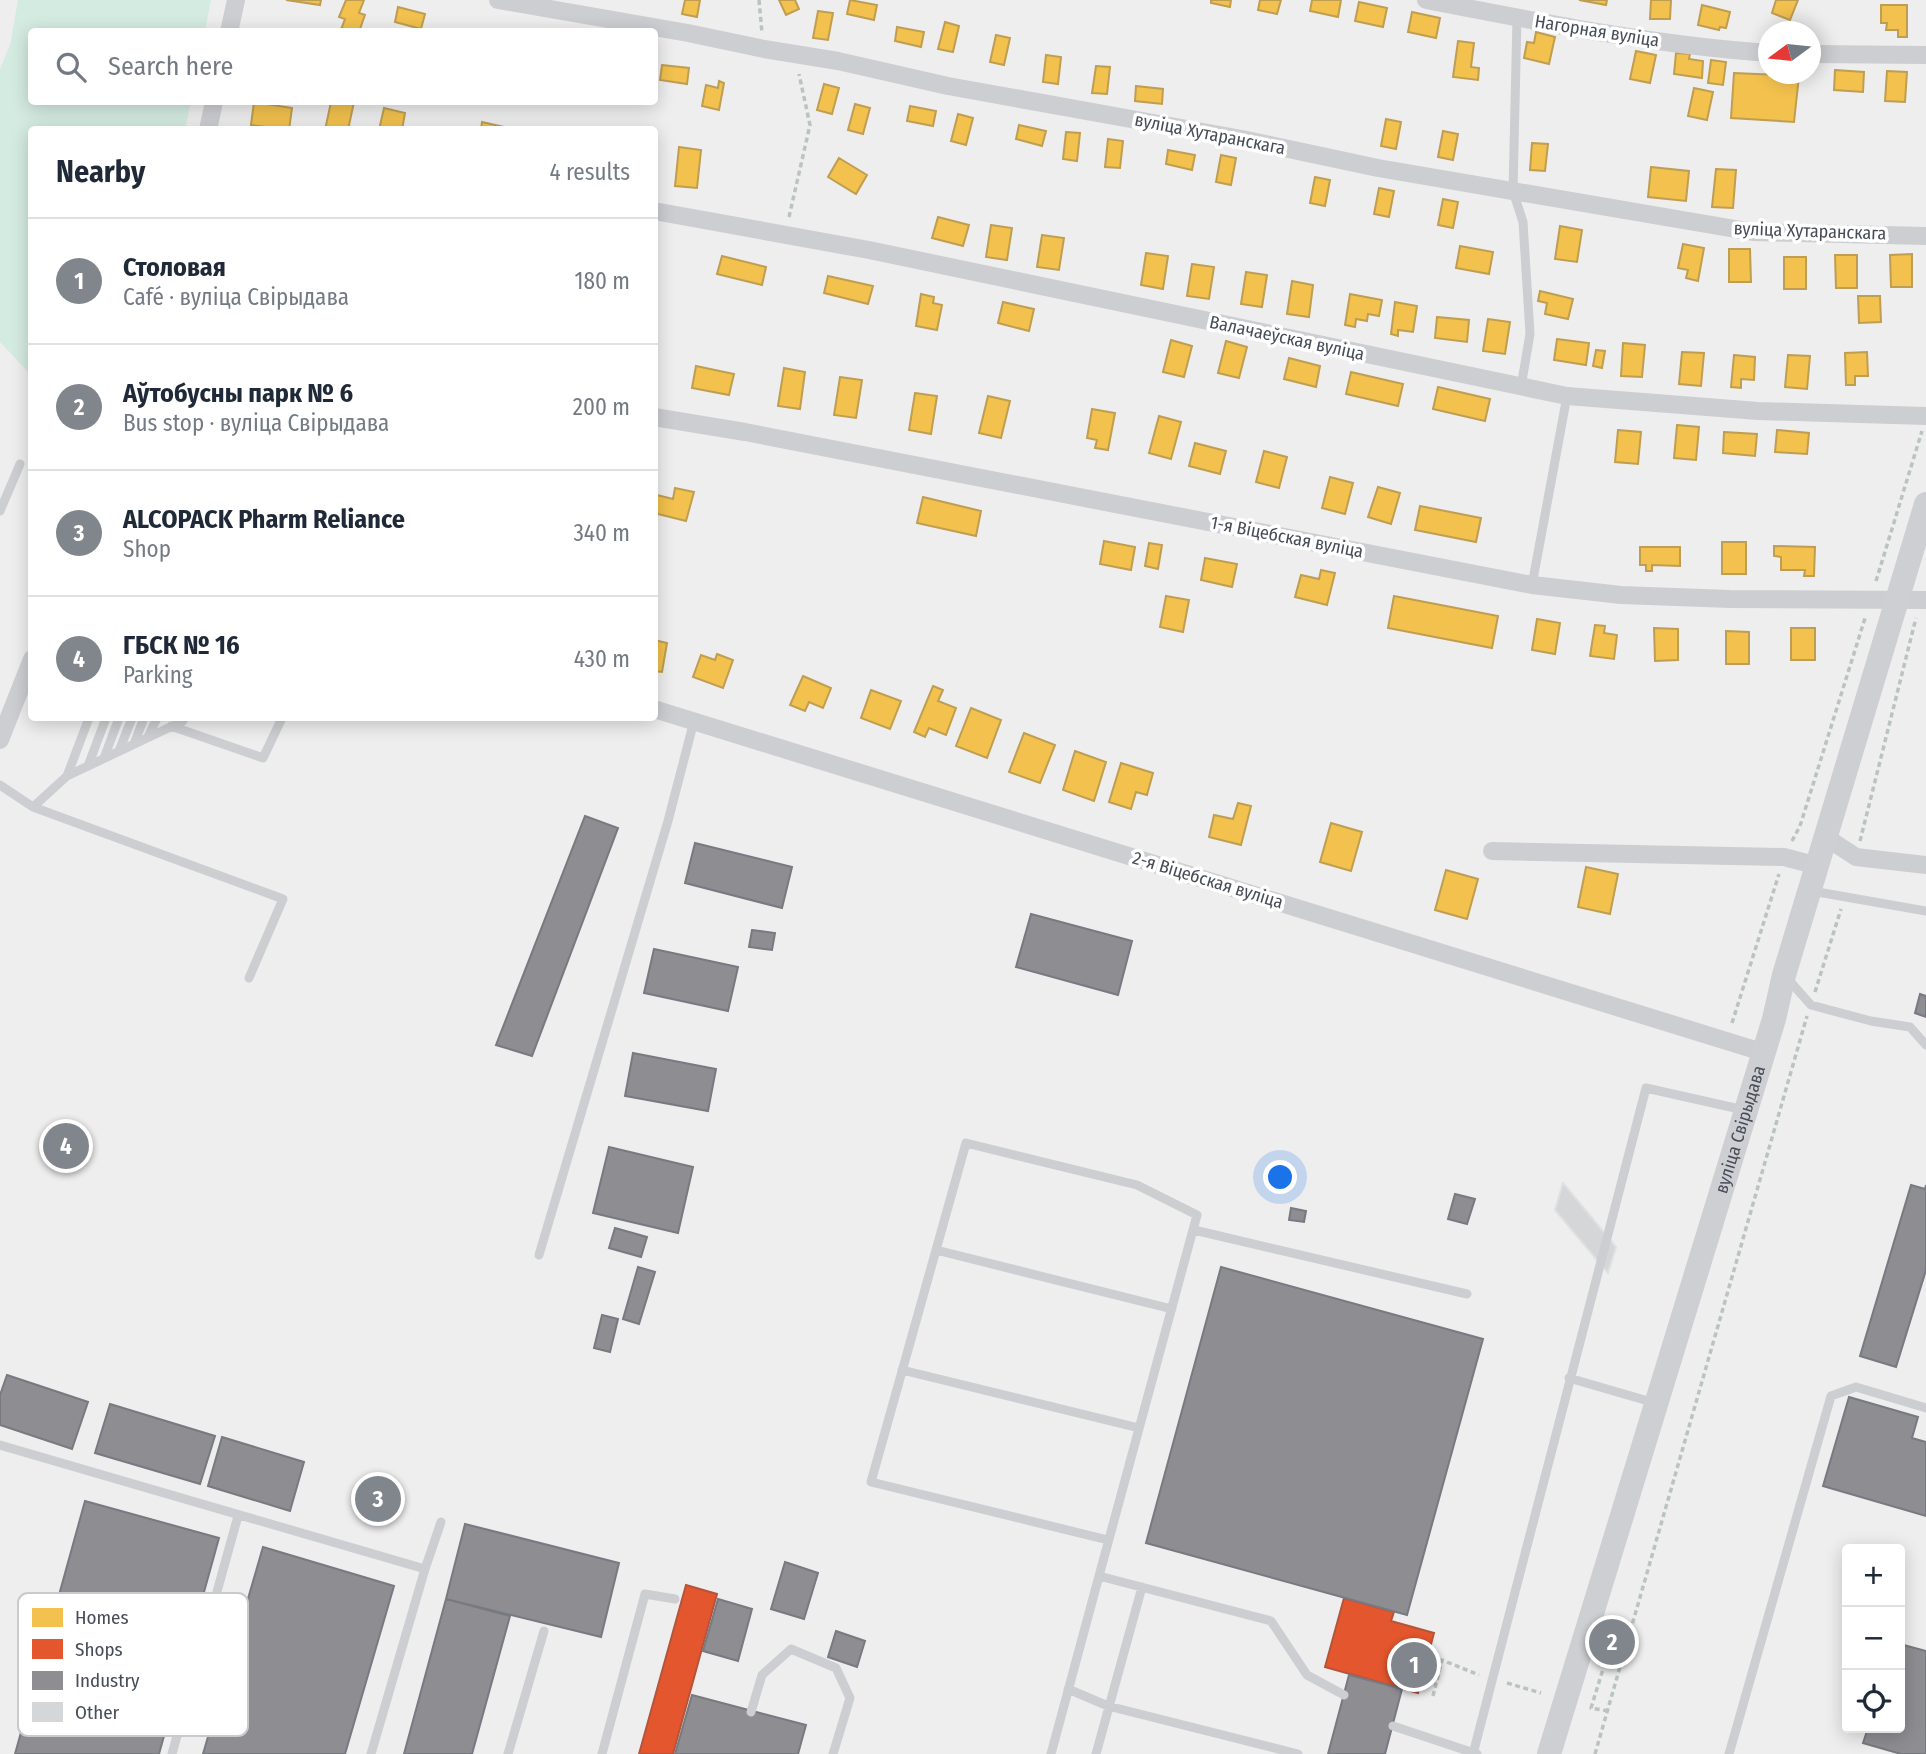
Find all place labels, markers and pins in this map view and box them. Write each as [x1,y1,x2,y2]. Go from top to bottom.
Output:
pin: 4 [43,1120,89,1172]
pin: 3 [355,1473,401,1525]
pin: 2 [1589,1616,1635,1668]
pin: 1 [1391,1639,1437,1691]

